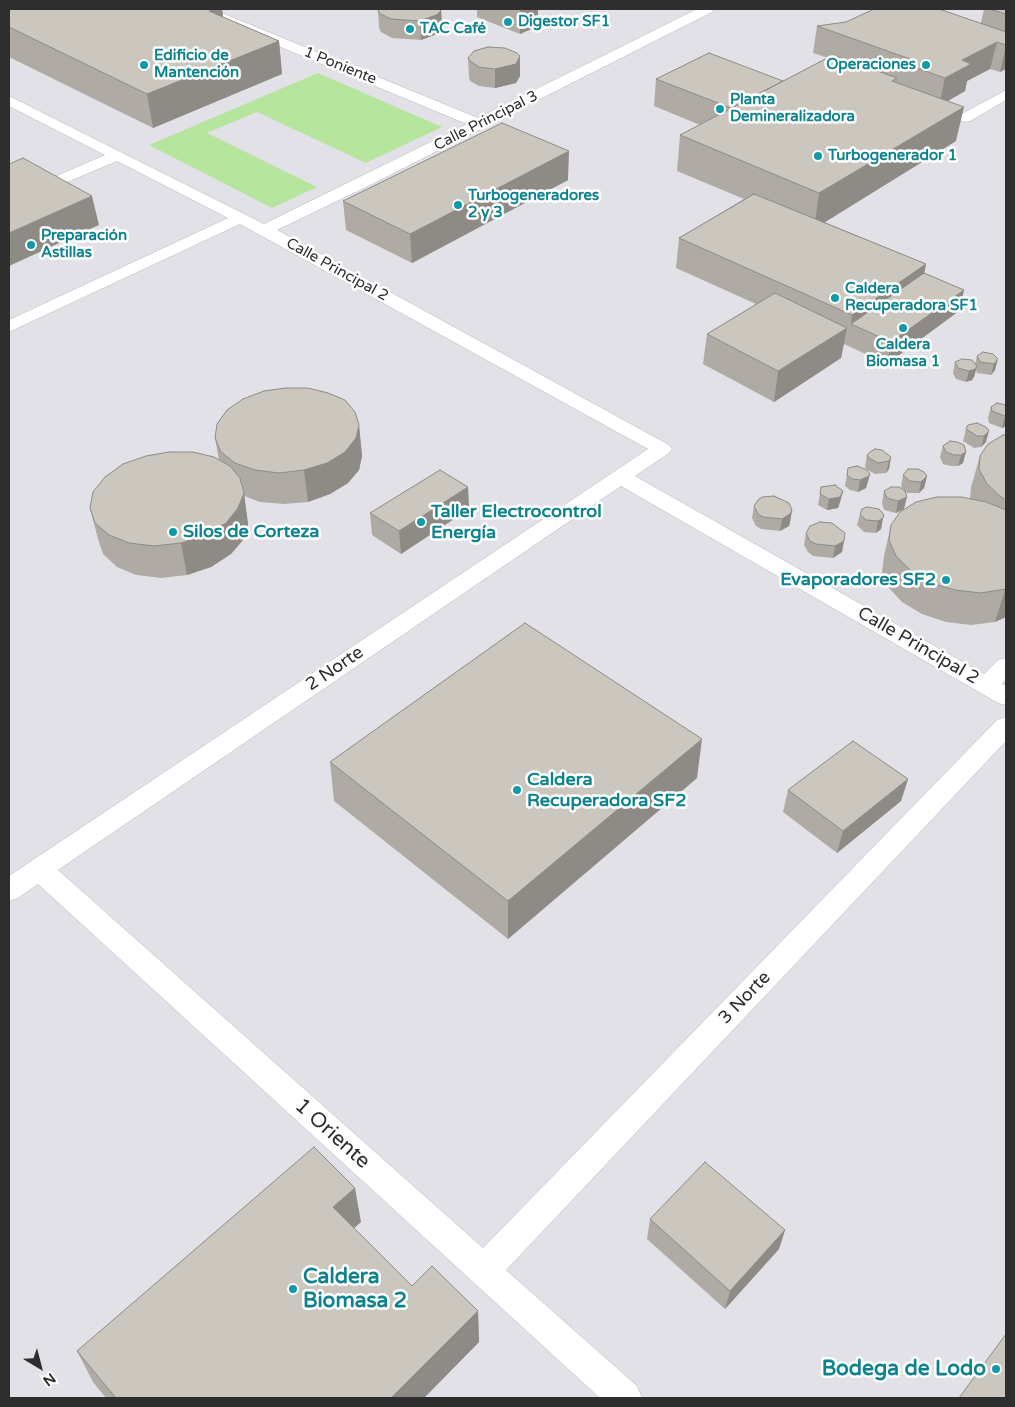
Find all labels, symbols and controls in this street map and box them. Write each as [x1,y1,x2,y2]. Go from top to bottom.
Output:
place label: Digestor SF1 [518,13,610,31]
marker: Digestor SF1 [502,16,514,28]
place label: TAC Café [420,20,486,38]
marker: TAC Café [404,23,416,35]
street label: 1 Poniente [301,43,379,89]
place label: Edificio de Mantención [154,47,239,82]
place label: Operaciones [826,56,916,74]
marker: Edificio de Mantención [138,59,150,71]
marker: Operaciones [920,59,932,71]
street label: Calle Principal 3 [431,87,541,155]
place label: Planta Demineralizadora [730,91,855,126]
marker: Planta Demineralizadora [714,103,726,115]
place label: Turbogenerador 1 [828,147,957,165]
marker: Turbogenerador 1 [812,150,824,162]
place label: Turbogeneradores 2 y 3 [468,187,599,222]
marker: Turbogeneradores 2 y 3 [452,199,464,211]
place label: Preparación Astillas [41,227,127,262]
street label: Calle Principal 2 [283,235,391,305]
marker: Preparación Astillas [25,239,37,251]
place label: Caldera Recuperadora SF1 [845,280,978,315]
marker: Caldera Recuperadora SF1 [829,292,841,304]
marker: Caldera Biomasa 1 [897,322,909,334]
place label: Caldera Biomasa 1 [866,336,940,371]
place label: Taller Electrocontrol Energía [431,501,602,544]
marker: Taller Electrocontrol Energía [415,516,427,528]
place label: Silos de Corteza [183,521,319,543]
marker: Silos de Corteza [167,526,179,538]
place label: Evaporadores SF2 [780,569,936,591]
marker: Evaporadores SF2 [940,574,952,586]
street label: Calle Principal 2 [853,602,983,690]
street label: 2 Norte [302,642,368,696]
place label: Caldera Recuperadora SF2 [527,769,686,812]
marker: Caldera Recuperadora SF2 [511,784,523,796]
street label: 3 Norte [715,967,775,1029]
street label: 1 Oriente [289,1094,375,1174]
place label: Caldera Biomasa 2 [303,1264,407,1314]
marker: Caldera Biomasa 2 [287,1283,299,1295]
north arrow [15,1342,65,1392]
place label: Bodega de Lodo [822,1356,986,1382]
marker: Bodega de Lodo [990,1363,1002,1375]
text: N [40,1369,59,1390]

